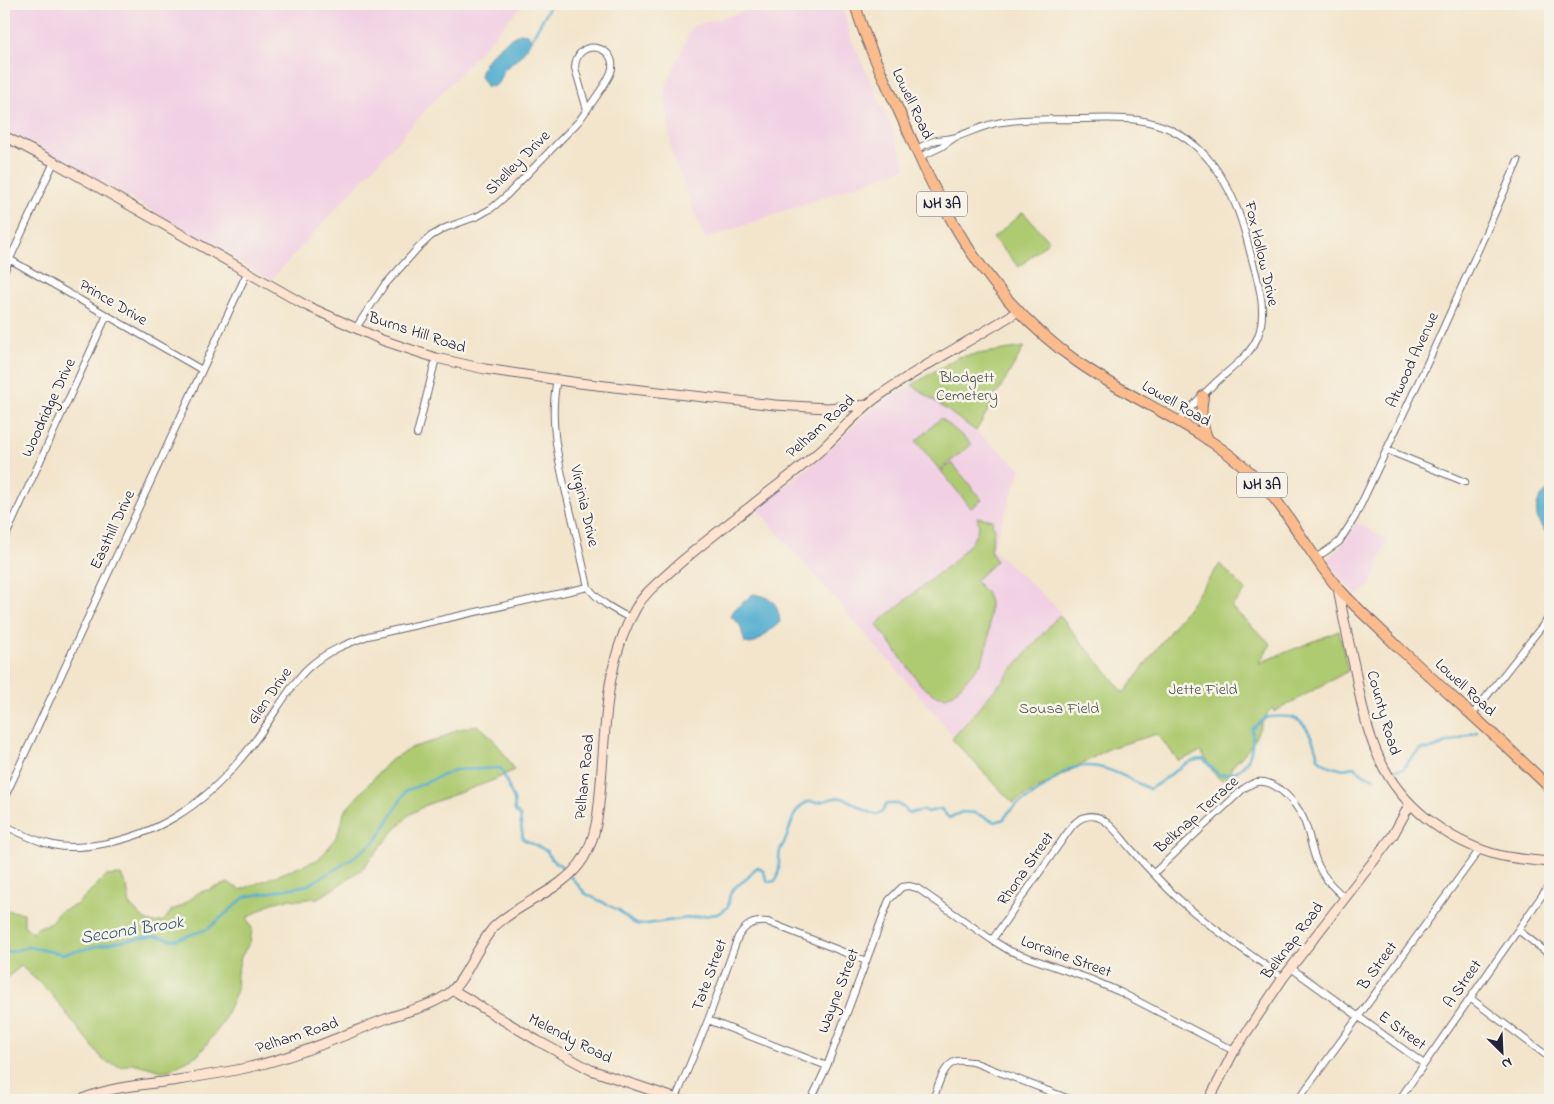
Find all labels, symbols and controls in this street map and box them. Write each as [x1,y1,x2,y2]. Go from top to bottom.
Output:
street label: Lowell Road [885,64,939,144]
street label: Shelley Drive [480,124,557,201]
road number: NH 3A [917,192,967,216]
street label: Fox Hollow Drive [1237,198,1285,310]
street label: Prince Drive [74,274,153,333]
street label: Burns Hill Road [364,306,469,360]
street label: Atwood Avenue [1380,307,1446,412]
street label: Woodridge Drive [16,354,83,461]
park label: Blodgett Cemetery [936,366,998,408]
street label: Lowell Road [1137,375,1215,433]
street label: Pelham Road [781,389,861,465]
street label: Virginia Drive [563,462,605,550]
road number: NH 3A [1237,472,1287,498]
street label: Easthill Drive [84,486,142,574]
street label: Lowell Road [1429,653,1501,723]
street label: Glen Drive [241,662,299,730]
street label: County Road [1359,668,1407,758]
park label: Jette Field [1169,678,1238,702]
park label: Sousa Field [1019,697,1099,721]
street label: Pelham Road [569,733,601,821]
street label: Belknap Terrace [1149,770,1245,860]
street label: Rhona Street [992,827,1061,911]
street label: Belknap Road [1255,897,1330,986]
water label: Second Brook [78,910,187,952]
street label: Lorraine Street [1017,929,1115,985]
street label: Tate Street [686,935,734,1014]
street label: B Street [1352,936,1404,996]
street label: Wayne Street [812,944,866,1037]
street label: A Street [1438,954,1489,1013]
street label: E Street [1373,1005,1431,1057]
street label: Melendy Road [524,1008,616,1070]
street label: Pelham Road [253,1011,341,1061]
north arrow [1476,1026,1526,1076]
text: N [1498,1051,1515,1074]

